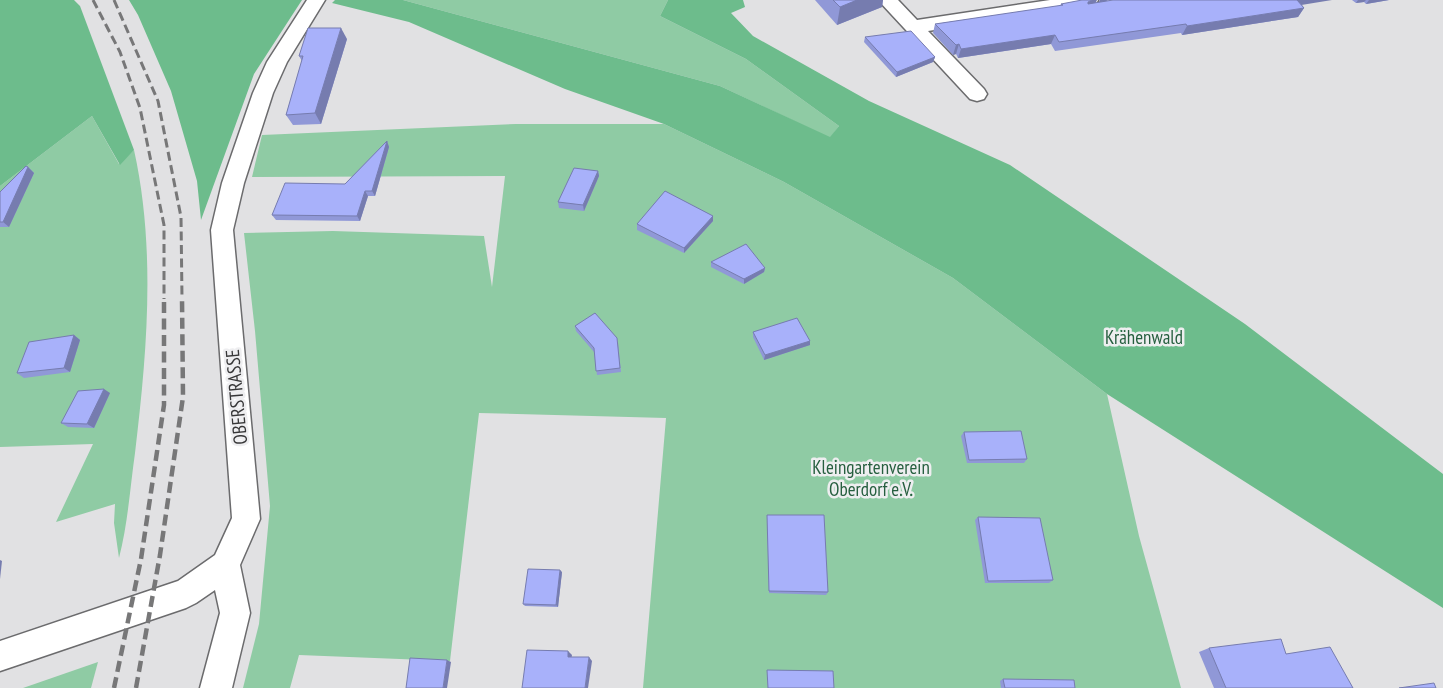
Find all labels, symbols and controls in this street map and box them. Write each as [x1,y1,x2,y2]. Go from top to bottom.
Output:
park label: Krähenwald [1105,325,1183,349]
street label: OBERSTRASSE [220,348,252,446]
park label: Kleingartenverein Oberdorf e.V. [812,455,930,501]

